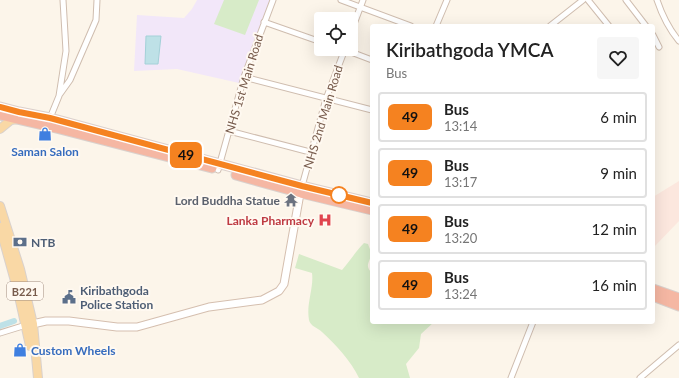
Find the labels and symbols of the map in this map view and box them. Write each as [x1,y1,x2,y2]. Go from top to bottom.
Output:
street label: NHS 1st Main Road [222,32,266,136]
street label: NHS 2nd Main Road [300,63,346,171]
shop icon: Saman Salon [37,126,53,142]
line badge: 49 [168,142,204,168]
place label: Saman Salon [11,144,79,159]
unlabelled marker [330,186,348,204]
temple icon: Lord Buddha Statue [283,192,299,208]
place label: Lord Buddha Statue [175,193,281,208]
hospital icon: Lanka Pharmacy [317,212,333,228]
place label: Lanka Pharmacy [226,213,315,228]
bank icon: NTB [12,234,28,250]
place label: NTB [31,235,55,250]
road number: B221 [7,282,43,300]
place label: Kiribathgoda Police Station [80,283,153,312]
public building icon: Kiribathgoda Police Station [61,289,77,305]
shop icon: Custom Wheels [12,342,28,358]
place label: Custom Wheels [31,343,115,358]

